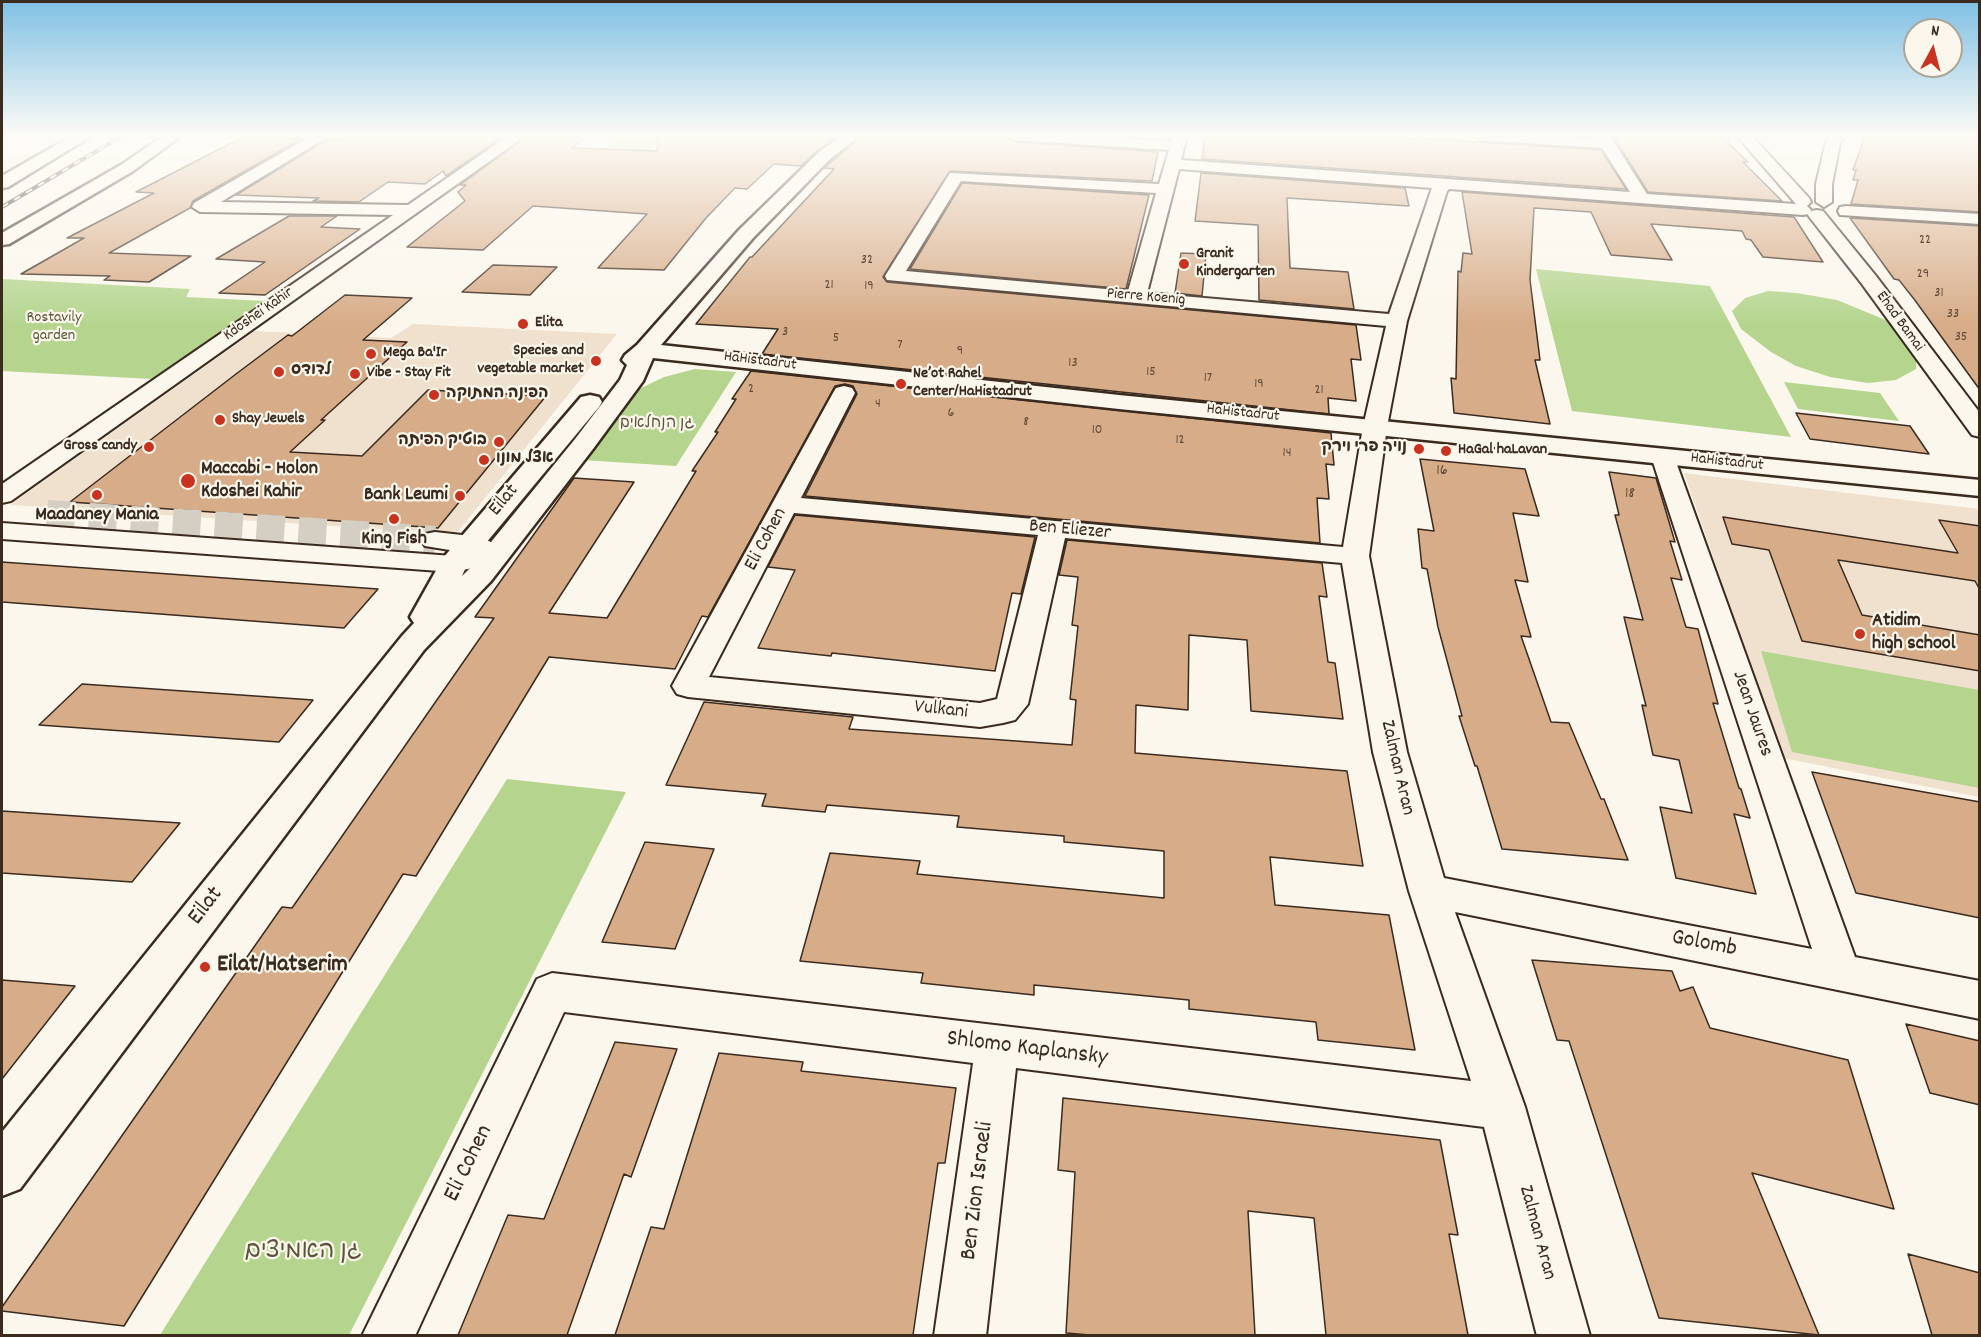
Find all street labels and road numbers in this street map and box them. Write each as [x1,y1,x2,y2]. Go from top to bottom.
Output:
street label: Kdoshei Kahir [220,284,298,346]
street label: Pierre Koenig [1106,285,1186,311]
street label: Ehad Bamai [1871,288,1927,356]
street label: HaHistadrut [723,348,797,376]
street label: HaHistadrut [1206,401,1280,427]
street label: HaHistadrut [1690,450,1764,476]
street label: Eilat [485,480,525,522]
street label: Eli Cohen [740,504,794,576]
street label: Ben Eliezer [1028,515,1112,547]
street label: Jean Jaures [1725,668,1777,760]
street label: Vulkani [913,696,969,726]
street label: Zalman Aran [1373,718,1419,818]
street label: Eilat [183,882,231,932]
street label: Golomb [1669,925,1739,965]
street label: Shlomo Kaplansky [945,1026,1109,1074]
street label: Ben Zion Israeli [956,1120,1002,1262]
street label: Eli Cohen [439,1121,501,1207]
street label: Zalman Aran [1512,1183,1560,1283]

